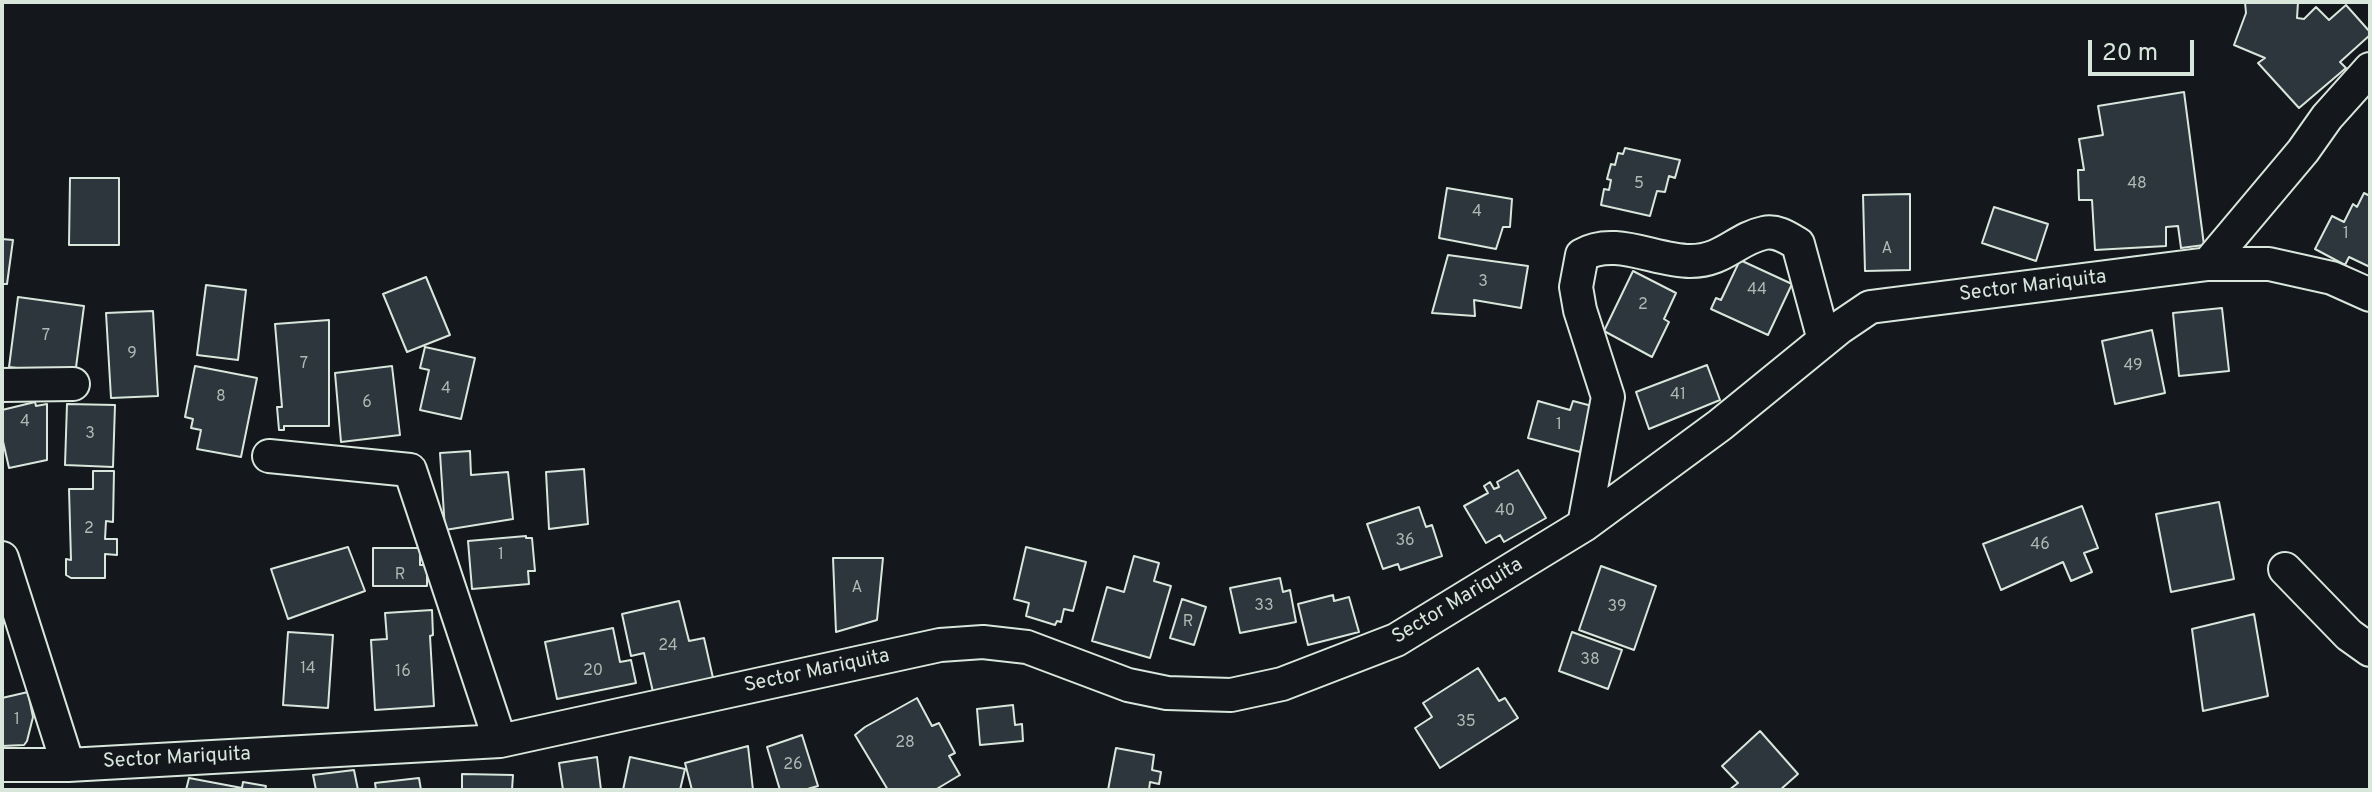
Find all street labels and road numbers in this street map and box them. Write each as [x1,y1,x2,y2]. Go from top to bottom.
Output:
street label: Sector Mariquita [1958,266,2108,308]
street label: Sector Mariquita [1388,554,1528,650]
street label: Sector Mariquita [742,645,892,699]
street label: Sector Mariquita [103,743,251,775]

